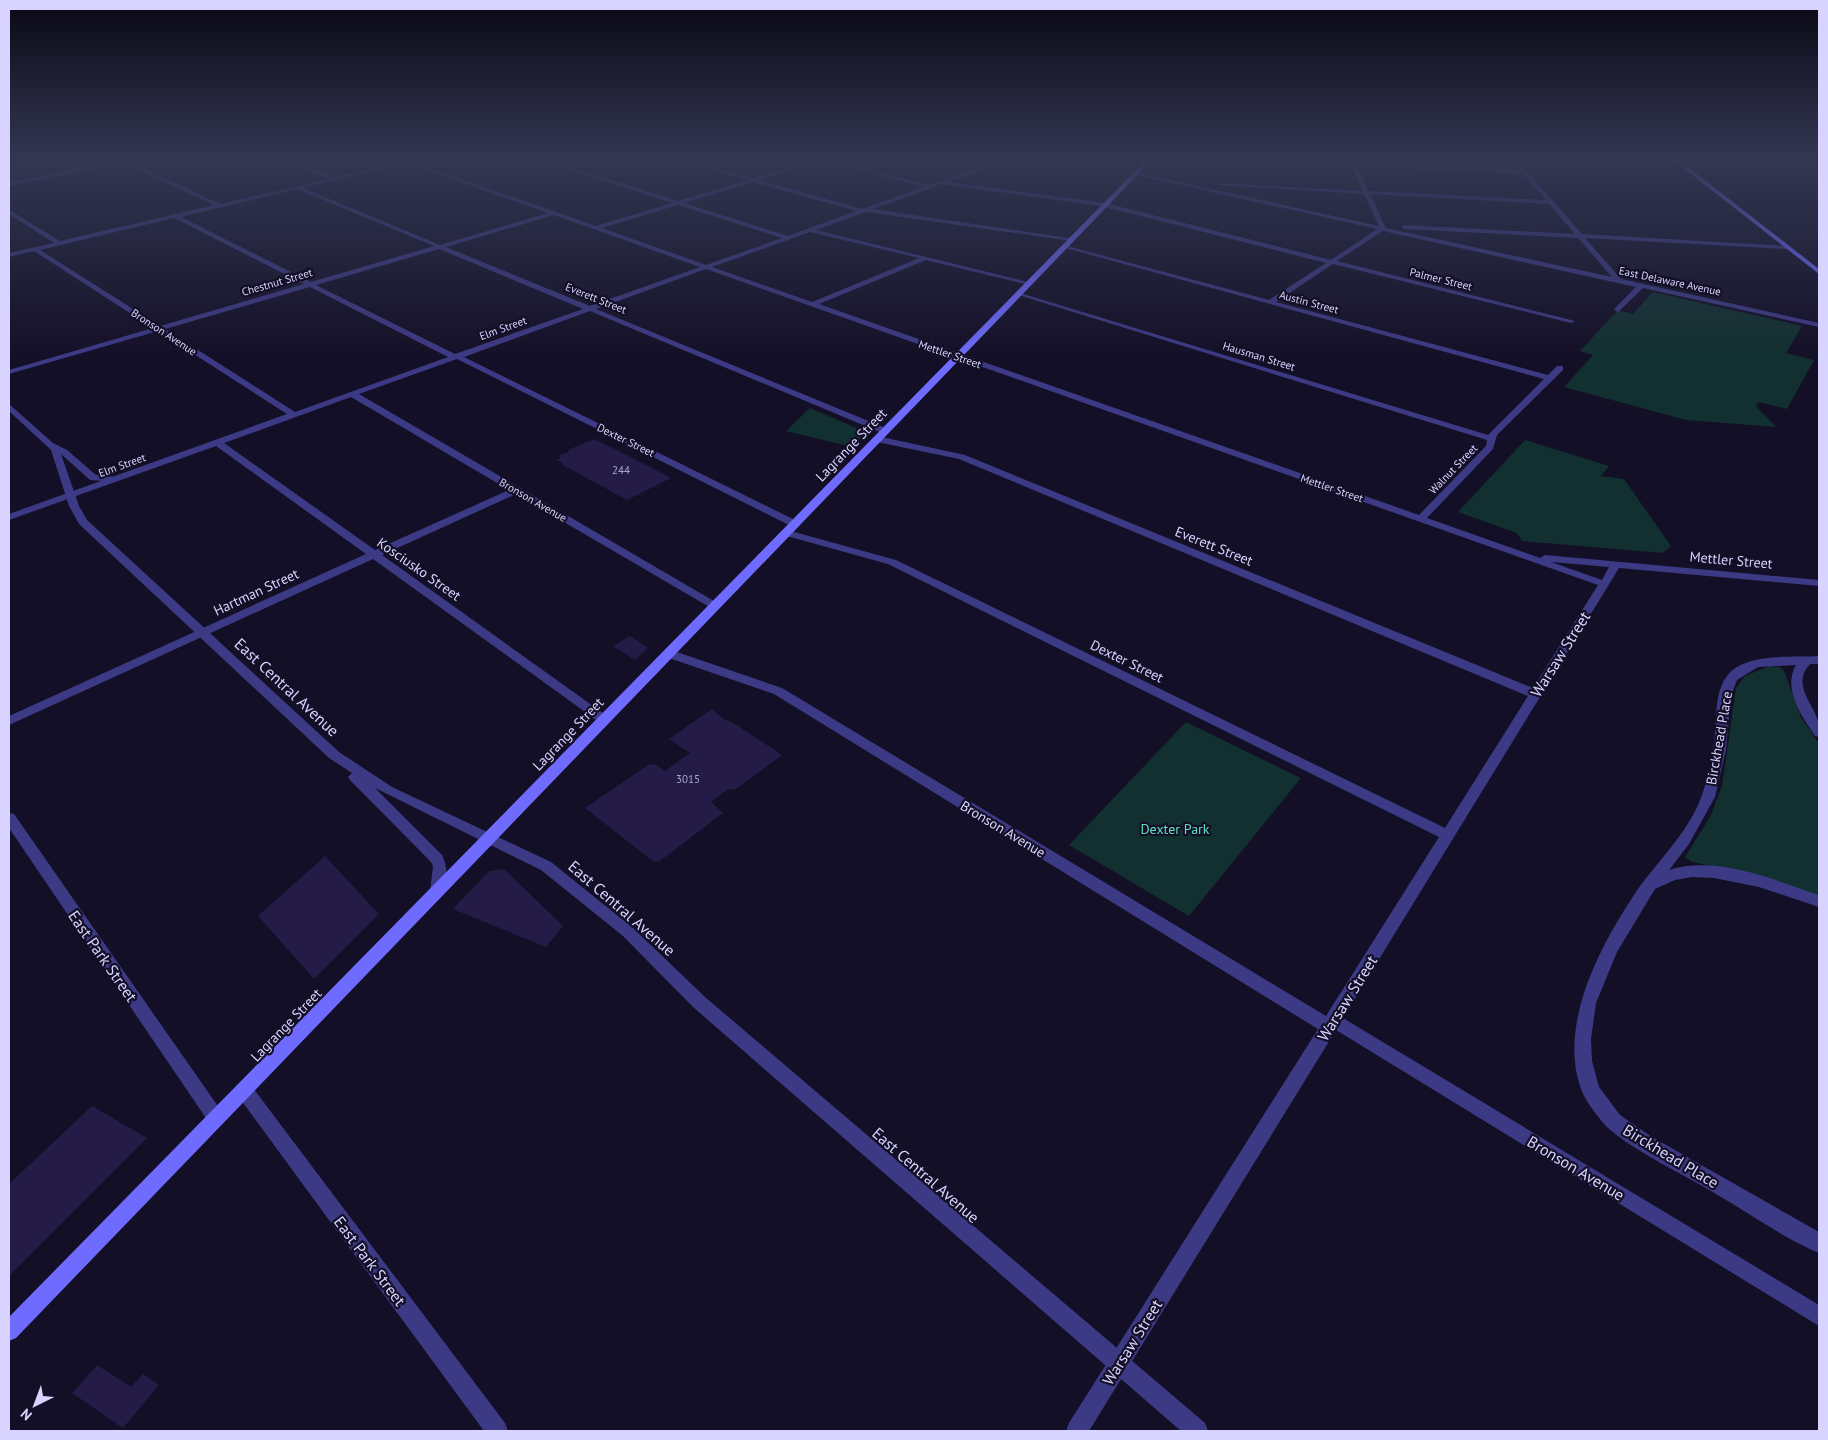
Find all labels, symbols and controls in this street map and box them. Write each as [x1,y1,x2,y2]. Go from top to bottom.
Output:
street label: East Delaware Avenue [1618,263,1723,299]
street label: Palmer Street [1408,264,1474,294]
street label: Chestnut Street [240,265,314,299]
street label: Everett Street [563,279,629,317]
street label: Austin Street [1278,287,1340,317]
street label: Bronson Avenue [129,306,200,359]
street label: Elm Street [478,313,529,343]
street label: Mettler Street [917,337,983,371]
street label: Hausman Street [1221,338,1297,374]
street label: Lagrange Street [812,404,891,485]
street label: Dexter Street [595,420,657,460]
street label: Walnut Street [1426,441,1480,497]
street label: Elm Street [97,450,148,480]
house number: 244 [612,463,630,477]
street label: Mettler Street [1299,471,1365,505]
street label: Bronson Avenue [497,475,570,525]
street label: Everett Street [1173,522,1256,570]
street label: Kosciusko Street [374,533,465,605]
street label: Mettler Street [1689,547,1773,573]
street label: Hartman Street [211,564,302,620]
street label: Warsaw Street [1526,607,1595,700]
street label: East Central Avenue [231,633,343,741]
street label: Dexter Street [1087,636,1167,687]
street label: Birckhead Place [1702,690,1736,786]
street label: Lagrange Street [529,693,608,774]
house number: 3015 [676,772,700,786]
street label: Bronson Avenue [957,797,1049,861]
park label: Dexter Park [1140,820,1210,838]
street label: East Central Avenue [564,856,680,960]
street label: East Park Street [64,906,142,1006]
street label: Warsaw Street [1313,951,1382,1044]
street label: Lagrange Street [247,984,326,1065]
street label: Birckhead Place [1619,1120,1723,1192]
street label: East Central Avenue [868,1123,984,1227]
street label: Bronson Avenue [1524,1131,1628,1205]
street label: East Park Street [330,1212,411,1310]
street label: Warsaw Street [1098,1295,1167,1388]
north arrow [10,1380,60,1430]
text: N [17,1405,36,1424]

